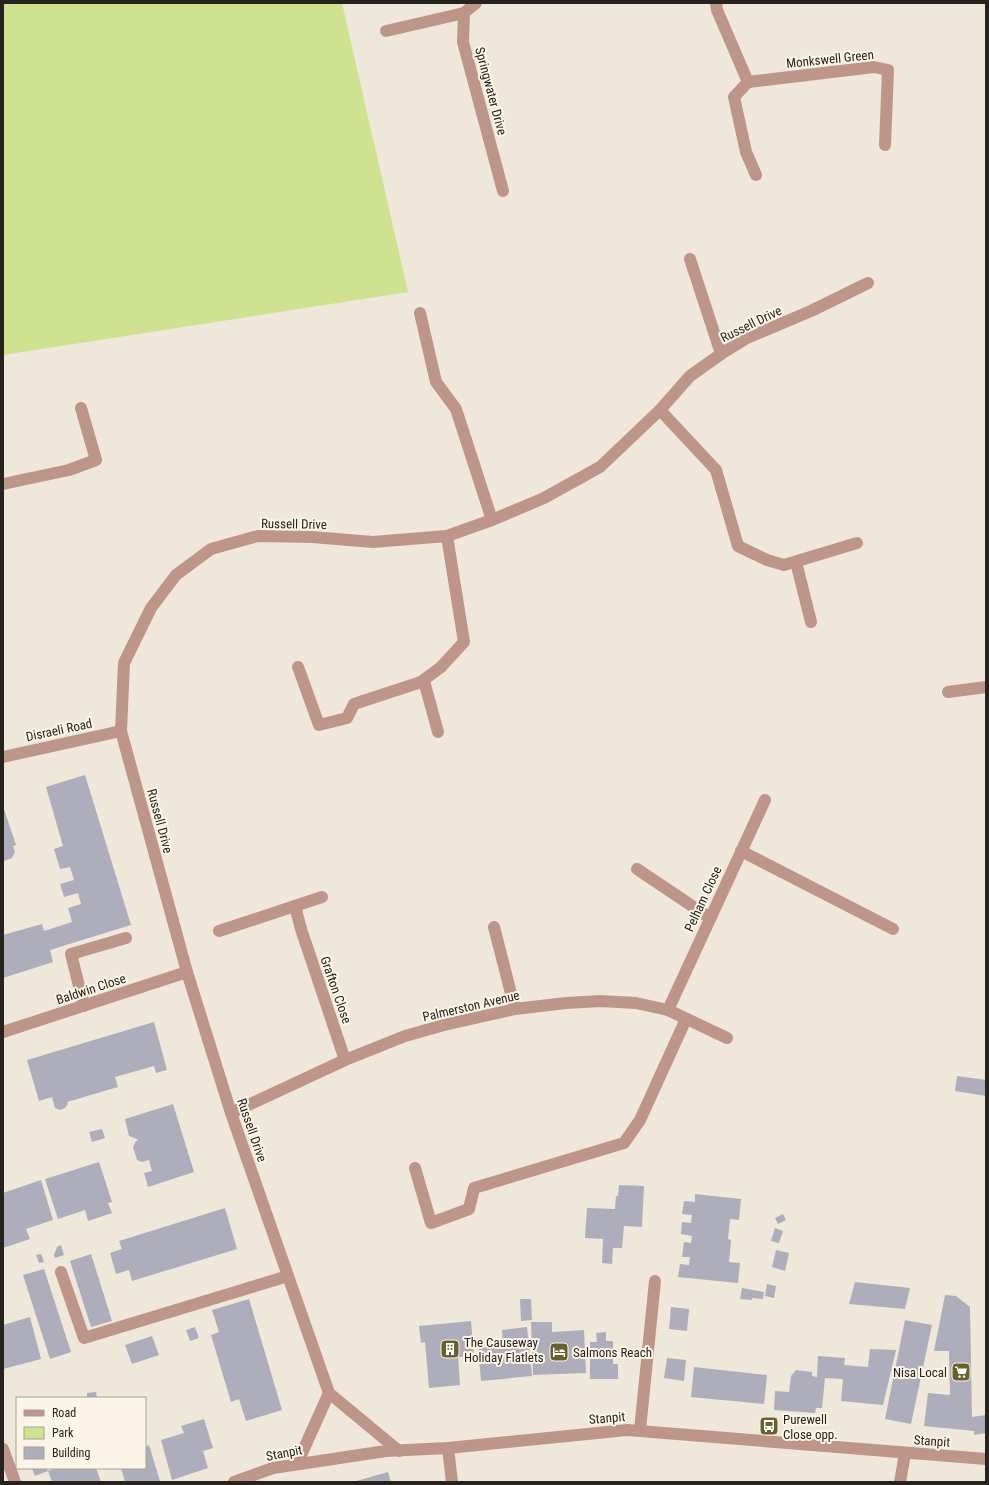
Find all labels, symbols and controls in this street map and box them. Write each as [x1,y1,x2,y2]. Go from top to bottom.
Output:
street label: Springwater Drive [472,45,510,137]
street label: Monkswell Green [785,47,875,71]
street label: Russell Drive [718,303,784,345]
street label: Russell Drive [261,516,327,532]
street label: Disraeli Road [24,716,94,744]
street label: Russell Drive [144,787,176,855]
street label: Pelham Close [681,864,725,934]
street label: Grafton Close [317,954,355,1026]
street label: Baldwin Close [54,971,128,1007]
street label: Palmerston Avenue [421,988,521,1024]
street label: Russell Drive [234,1096,270,1164]
place label: The Causeway Holiday Flatlets [464,1335,544,1365]
building icon: The Causeway Holiday Flatlets [439,1338,461,1360]
hotel icon: Salmons Reach [548,1341,570,1363]
place label: Salmons Reach [573,1345,652,1360]
supermarket icon: Nisa Local [950,1361,972,1383]
place label: Nisa Local [893,1365,947,1380]
legend [16,1397,146,1469]
text: Road [52,1406,76,1420]
street label: Stanpit [588,1409,626,1427]
place label: Purewell Close opp. [783,1412,838,1442]
bus stop icon: Purewell Close opp. [758,1415,780,1437]
text: Park [52,1426,74,1440]
street label: Stanpit [913,1432,951,1450]
street label: Stanpit [265,1442,303,1464]
text: Building [52,1446,90,1460]

